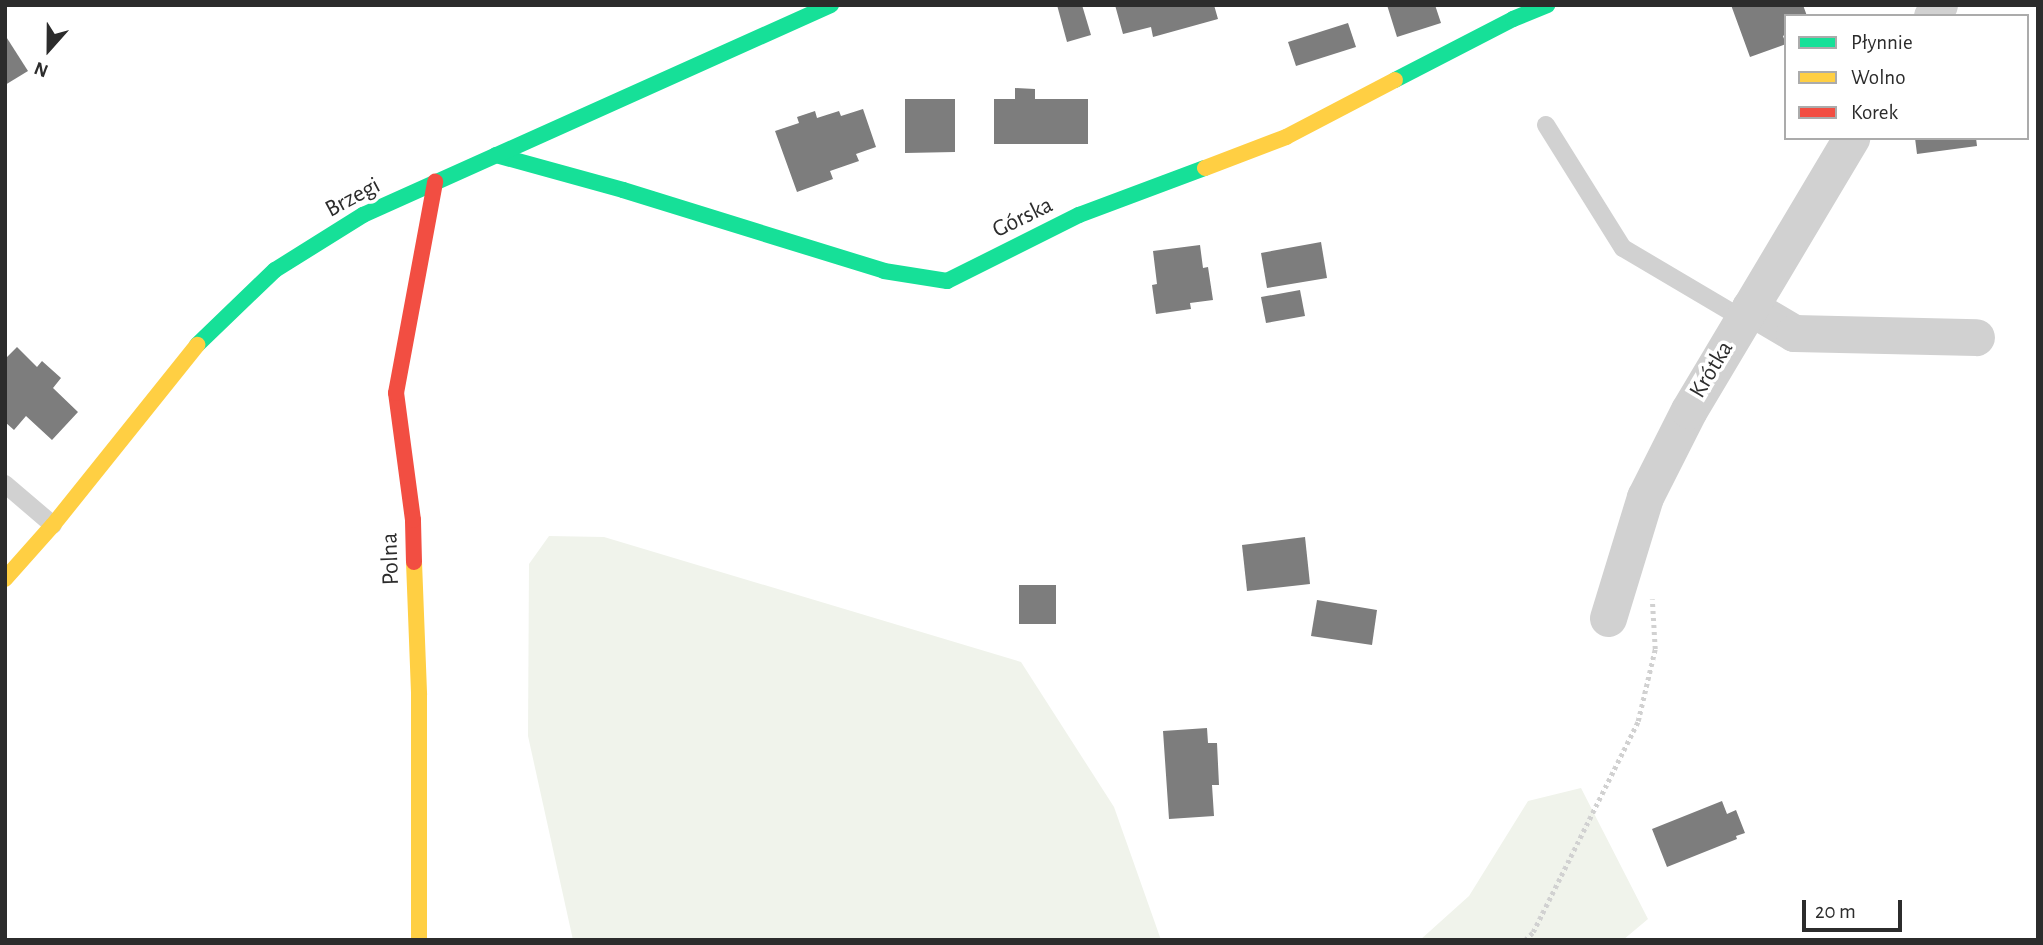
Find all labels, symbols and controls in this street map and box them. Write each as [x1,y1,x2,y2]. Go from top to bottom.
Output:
north arrow [14,14,84,84]
legend [1784,14,2029,140]
text: Płynnie [1851,32,1913,53]
text: N [32,58,51,80]
text: Wolno [1851,67,1905,88]
text: Korek [1851,102,1898,123]
street label: Brzegi [321,172,385,224]
street label: Górska [988,191,1058,245]
street label: Krótka [1684,336,1740,404]
street label: Polna [376,532,406,586]
scale bar [1805,886,1905,930]
text: 20 m [1815,901,1856,922]

